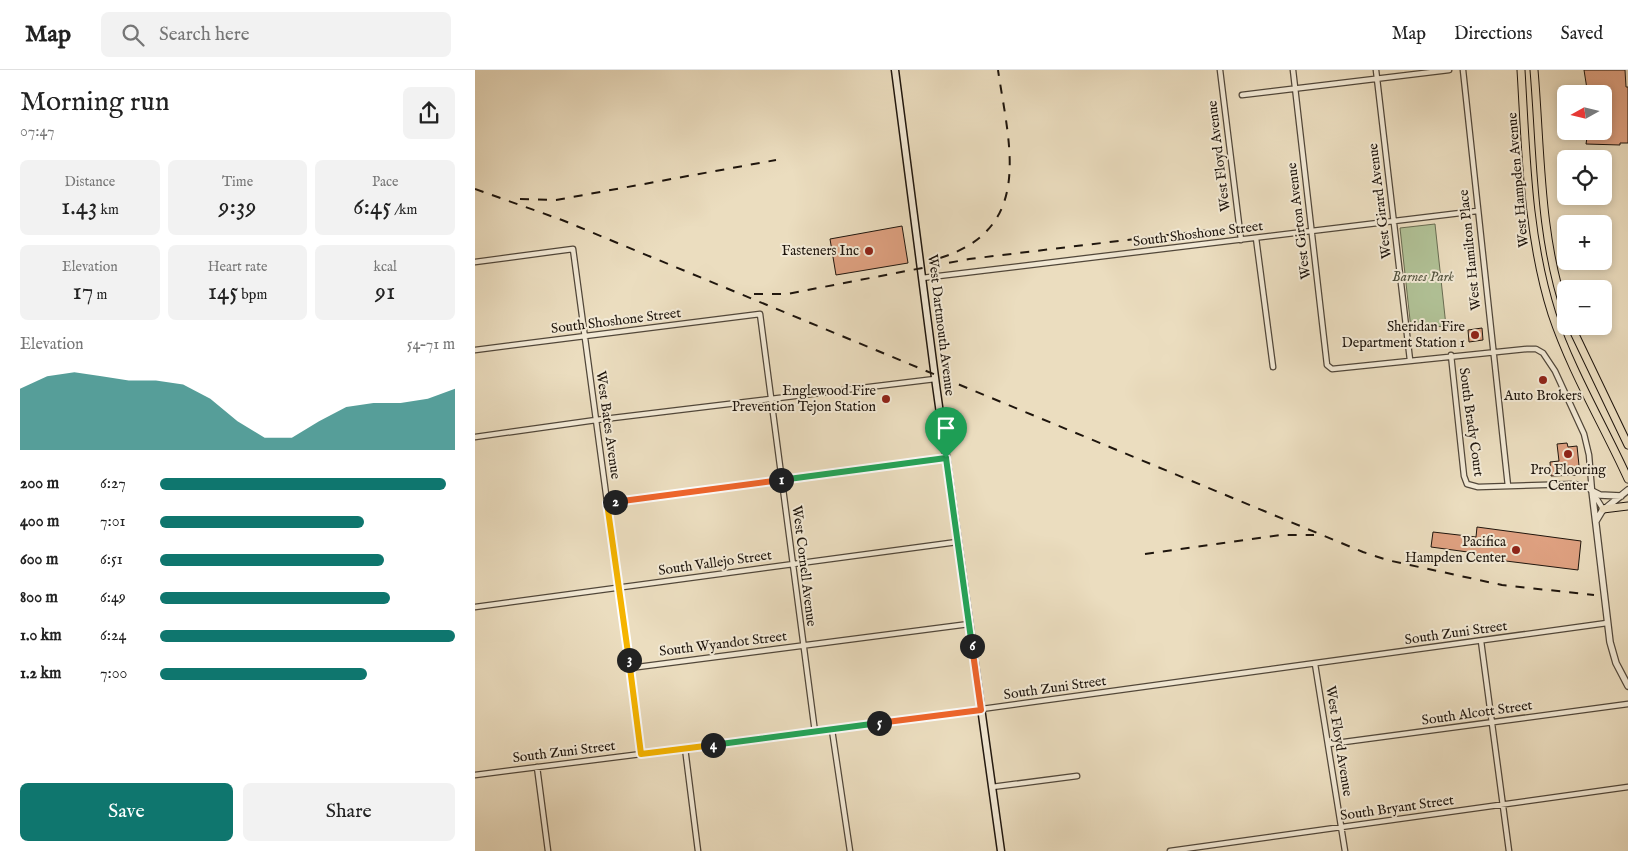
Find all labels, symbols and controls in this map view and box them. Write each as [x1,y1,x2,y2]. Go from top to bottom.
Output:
search box [101,12,451,57]
text: Map [25,19,71,50]
icon: search [119,21,147,49]
text: Search here [159,23,250,47]
text: Map [1392,23,1426,46]
text: Directions [1454,23,1532,46]
text: Saved [1560,23,1603,46]
text: Morning run [20,85,170,120]
north arrow [1557,85,1613,140]
map controls [1557,85,1612,335]
button: share [403,87,455,139]
street label: West Floyd Avenue [1203,99,1235,213]
street label: West Hampden Avenue [1503,111,1533,248]
text: 07:47 [20,122,54,142]
street label: West Girard Avenue [1364,142,1396,260]
button: locate [1557,150,1612,205]
street label: West Girton Avenue [1283,161,1315,280]
text: Distance [65,173,115,191]
text: Time [222,173,253,191]
text: Pace [372,173,398,191]
street label: West Hamilton Place [1455,188,1485,311]
text: 1.43 [61,191,97,223]
text: 9:39 [219,191,256,223]
text: 6:45 [353,191,391,223]
text: km [97,201,119,219]
text: /km [391,201,417,219]
button: + [1557,215,1612,270]
street label: South Shoshone Street [1132,217,1264,251]
place label: Fasteners Inc [782,242,859,260]
marker: Fasteners Inc [863,245,875,257]
street label: West Dartmouth Avenue [923,253,959,397]
text: Elevation [62,258,118,276]
text: Heart rate [208,258,267,276]
text: kcal [373,258,397,276]
park label: Barnes Park [1392,268,1454,286]
text: 17 [72,276,93,308]
text: 145 [208,276,238,308]
text: 91 [375,276,395,308]
button: − [1557,280,1612,335]
text: m [93,286,107,304]
text: bpm [238,286,267,304]
street label: South Shoshone Street [550,304,682,338]
place label: Sheridan Fire Department Station 1 [1342,318,1466,352]
marker: Sheridan Fire Department Station 1 [1469,329,1481,341]
text: Elevation [20,335,83,355]
text: 54–71 m [407,335,455,355]
street label: South Brady Court [1454,366,1488,478]
street label: West Bates Avenue [591,370,625,481]
marker: Auto Brokers [1537,374,1549,386]
place label: Englewood Fire Prevention Tejon Station [732,382,877,416]
place label: Auto Brokers [1503,387,1582,405]
marker: Englewood Fire Prevention Tejon Station [880,393,892,405]
pin [925,407,967,458]
icon: arrive [932,414,960,442]
marker: Pro Flooring Center [1562,448,1574,460]
place label: Pro Flooring Center [1530,461,1606,495]
pin: 1 [769,468,793,492]
text: 1 [779,471,784,489]
text: 200 m [20,474,59,494]
text: 6:27 [100,474,126,494]
pin: 2 [603,490,627,514]
text: 2 [612,493,619,511]
street label: West Cornell Avenue [788,504,820,628]
text: 400 m [20,512,59,532]
text: 7:01 [100,512,125,532]
place label: Pacifica Hampden Center [1405,533,1507,567]
marker: Pacifica Hampden Center [1510,544,1522,556]
street label: South Vallejo Street [657,546,773,580]
text: 600 m [20,550,58,570]
text: 6:51 [100,550,123,570]
text: 800 m [20,588,58,608]
text: 6:49 [100,588,126,608]
street label: South Zuni Street [1404,617,1509,649]
text: 1.0 km [20,626,62,646]
text: 6:24 [100,626,126,646]
street label: South Wyandot Street [658,627,788,661]
pin: 6 [959,634,985,658]
text: 6 [970,637,975,655]
pin: 3 [617,648,641,672]
text: 3 [627,651,632,669]
text: 1.2 km [20,664,61,684]
text: 7:00 [100,664,127,684]
street label: South Zuni Street [1003,672,1108,704]
street label: West Floyd Avenue [1321,684,1357,798]
street label: South Alcott Street [1421,696,1534,730]
pin: 5 [867,710,891,736]
text: 5 [877,714,882,732]
pin: 4 [701,732,725,758]
text: 4 [710,736,717,754]
street label: South Zuni Street [512,737,617,767]
button: Save [20,783,233,841]
button: Share [243,783,455,841]
street label: South Bryant Street [1339,791,1455,825]

